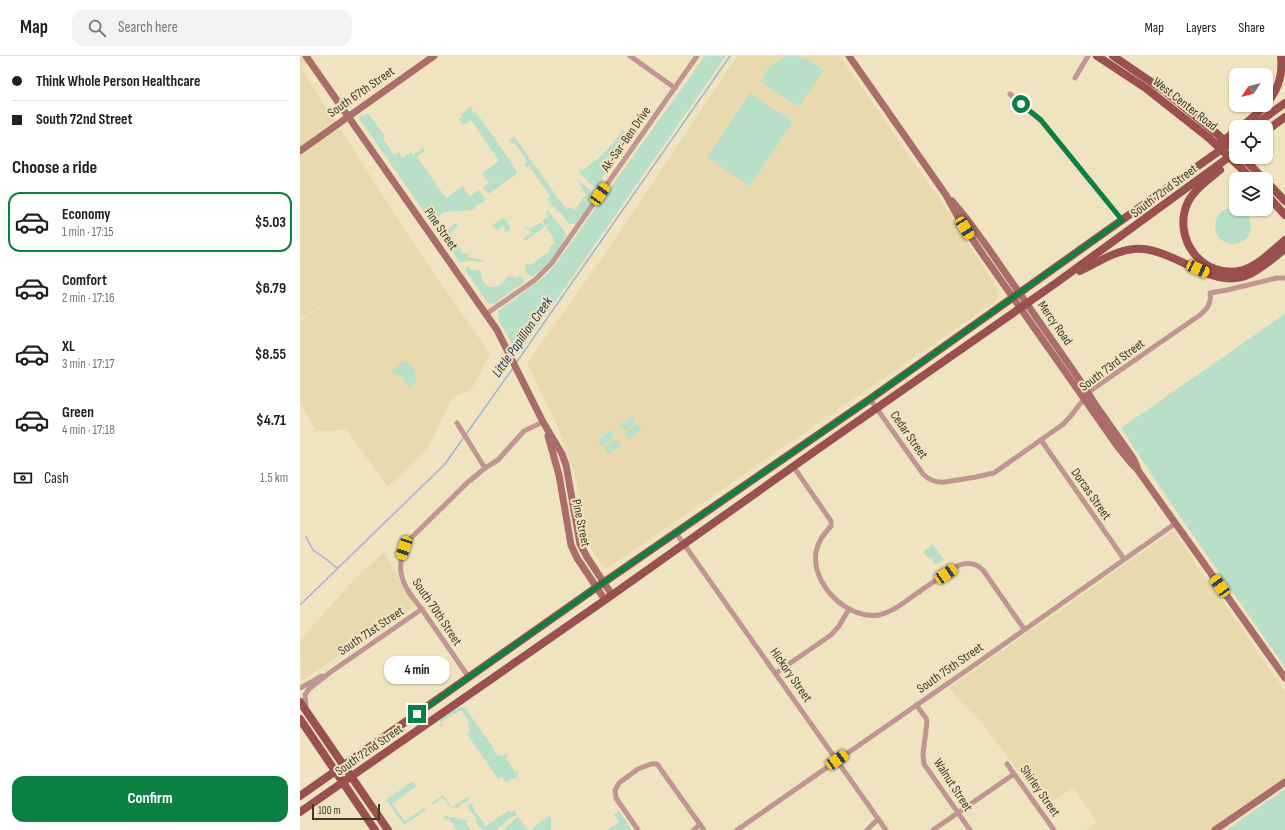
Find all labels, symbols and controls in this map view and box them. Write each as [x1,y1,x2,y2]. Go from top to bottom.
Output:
search box [72,10,352,46]
text: Map [20,16,48,39]
icon: search [86,17,108,39]
text: Search here [118,18,178,37]
text: Map [1144,19,1164,36]
text: Layers [1186,19,1216,36]
text: Share [1238,19,1265,36]
street label: South 67th Street [324,63,398,121]
north arrow [1229,68,1273,112]
map controls [1229,68,1273,216]
text: Think Whole Person Healthcare [36,72,200,91]
street label: West Center Road [1149,74,1221,134]
route start [1012,95,1030,113]
street label: Ak-Sar-Ben Drive [597,103,654,175]
text: South 72nd Street [36,110,132,129]
button: locate [1229,120,1273,164]
text: Choose a ride [12,157,97,178]
street label: South 72nd Street [1128,161,1200,221]
button: layers [1229,172,1273,216]
car [588,181,612,207]
icon: car [14,204,50,240]
text: Economy [62,205,111,224]
street label: Pine Street [421,205,461,253]
text: $5.03 [255,213,286,232]
car [954,215,976,241]
text: 1 min · 17:15 [62,224,114,240]
car [1185,259,1211,279]
icon: car [14,270,50,306]
text: Comfort [62,271,107,290]
text: $6.79 [255,279,286,298]
text: 2 min · 17:16 [62,290,115,306]
water label: Little Papillion Creek [488,293,556,380]
street label: Mercy Road [1034,298,1076,348]
street label: South 73rd Street [1076,335,1148,395]
icon: car [14,336,50,372]
text: XL [62,337,75,356]
text: $8.55 [255,345,286,364]
text: 3 min · 17:17 [62,356,114,372]
icon: car [14,402,50,438]
text: Green [62,403,94,422]
street label: Cedar Street [887,408,931,462]
text: $4.71 [256,411,286,430]
text: 4 min · 17:18 [62,422,115,438]
street label: Dorcas Street [1067,465,1115,523]
icon: cash [12,467,34,489]
text: Cash [44,469,69,488]
text: 1.5 km [260,470,288,486]
street label: Pine Street [568,498,594,548]
car [395,535,413,561]
car [933,562,959,586]
car [1208,573,1232,599]
street label: South 70th Street [409,575,465,649]
street label: South 71st Street [335,603,407,659]
street label: South 75th Street [914,639,986,697]
street label: Hickory Street [766,645,816,705]
callout: 4 min [384,656,450,684]
text: 4 min [404,662,430,678]
route end [408,705,426,723]
street label: South 72nd Street [332,721,406,779]
car [824,748,850,772]
street label: Walnut Street [930,755,976,815]
street label: Shirley Street [1016,762,1064,820]
button: Confirm [12,776,288,822]
scale bar [312,802,380,821]
text: 100 m [318,804,340,817]

